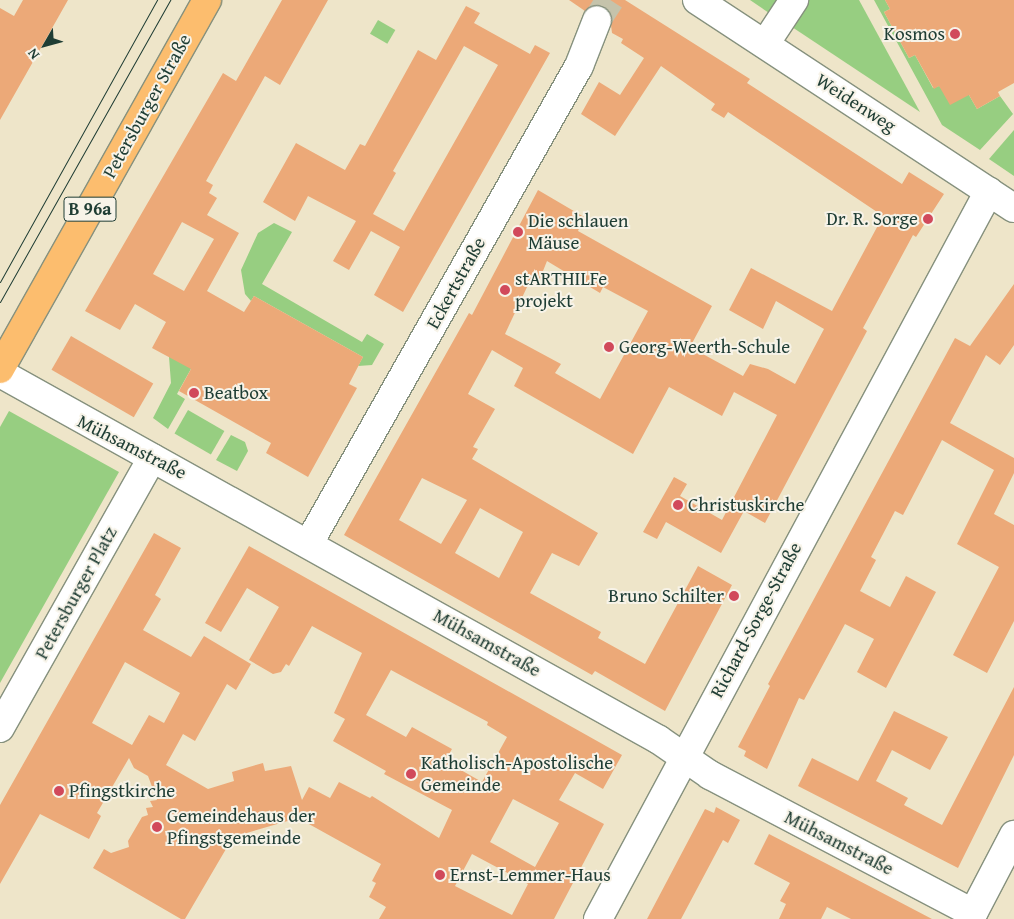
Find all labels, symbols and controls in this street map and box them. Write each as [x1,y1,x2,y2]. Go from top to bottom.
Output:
north arrow [20,20,70,70]
place label: Kosmos [884,23,945,45]
marker: Kosmos [949,28,961,40]
street label: Petersburger Straße [98,30,196,182]
text: N [22,44,44,64]
street label: Weidenweg [812,69,900,137]
road number: B 96a [62,193,118,224]
place label: Dr. R. Sorge [826,208,918,230]
place label: Die schlauen Mäuse [528,210,629,254]
marker: Dr. R. Sorge [922,213,934,225]
marker: Die schlauen Mäuse [512,226,524,238]
street label: Eckertstraße [421,233,491,333]
place label: stARTHILFe projekt [515,268,607,312]
marker: stARTHILFe projekt [499,284,511,296]
place label: Georg-Weerth-Schule [619,336,790,358]
marker: Georg-Weerth-Schule [603,341,615,353]
place label: Beatbox [204,382,268,404]
marker: Beatbox [188,387,200,399]
street label: Mühsamstraße [74,410,190,484]
place label: Christuskirche [688,494,804,516]
marker: Christuskirche [672,499,684,511]
street label: Petersburger Platz [30,523,122,663]
street label: Richard-Sorge-Straße [705,538,807,702]
place label: Bruno Schilter [608,585,724,607]
marker: Bruno Schilter [728,590,740,602]
street label: Mühsamstraße [429,604,545,682]
place label: Katholisch-Apostolische Gemeinde [421,752,613,796]
marker: Katholisch-Apostolische Gemeinde [405,768,417,780]
place label: Pfingstkirche [69,780,175,802]
marker: Pfingstkirche [53,785,65,797]
place label: Gemeindehaus der Pfingstgemeinde [167,805,315,849]
street label: Mühsamstraße [781,806,897,880]
marker: Gemeindehaus der Pfingstgemeinde [151,821,163,833]
place label: Ernst-Lemmer-Haus [450,864,611,886]
marker: Ernst-Lemmer-Haus [434,869,446,881]

